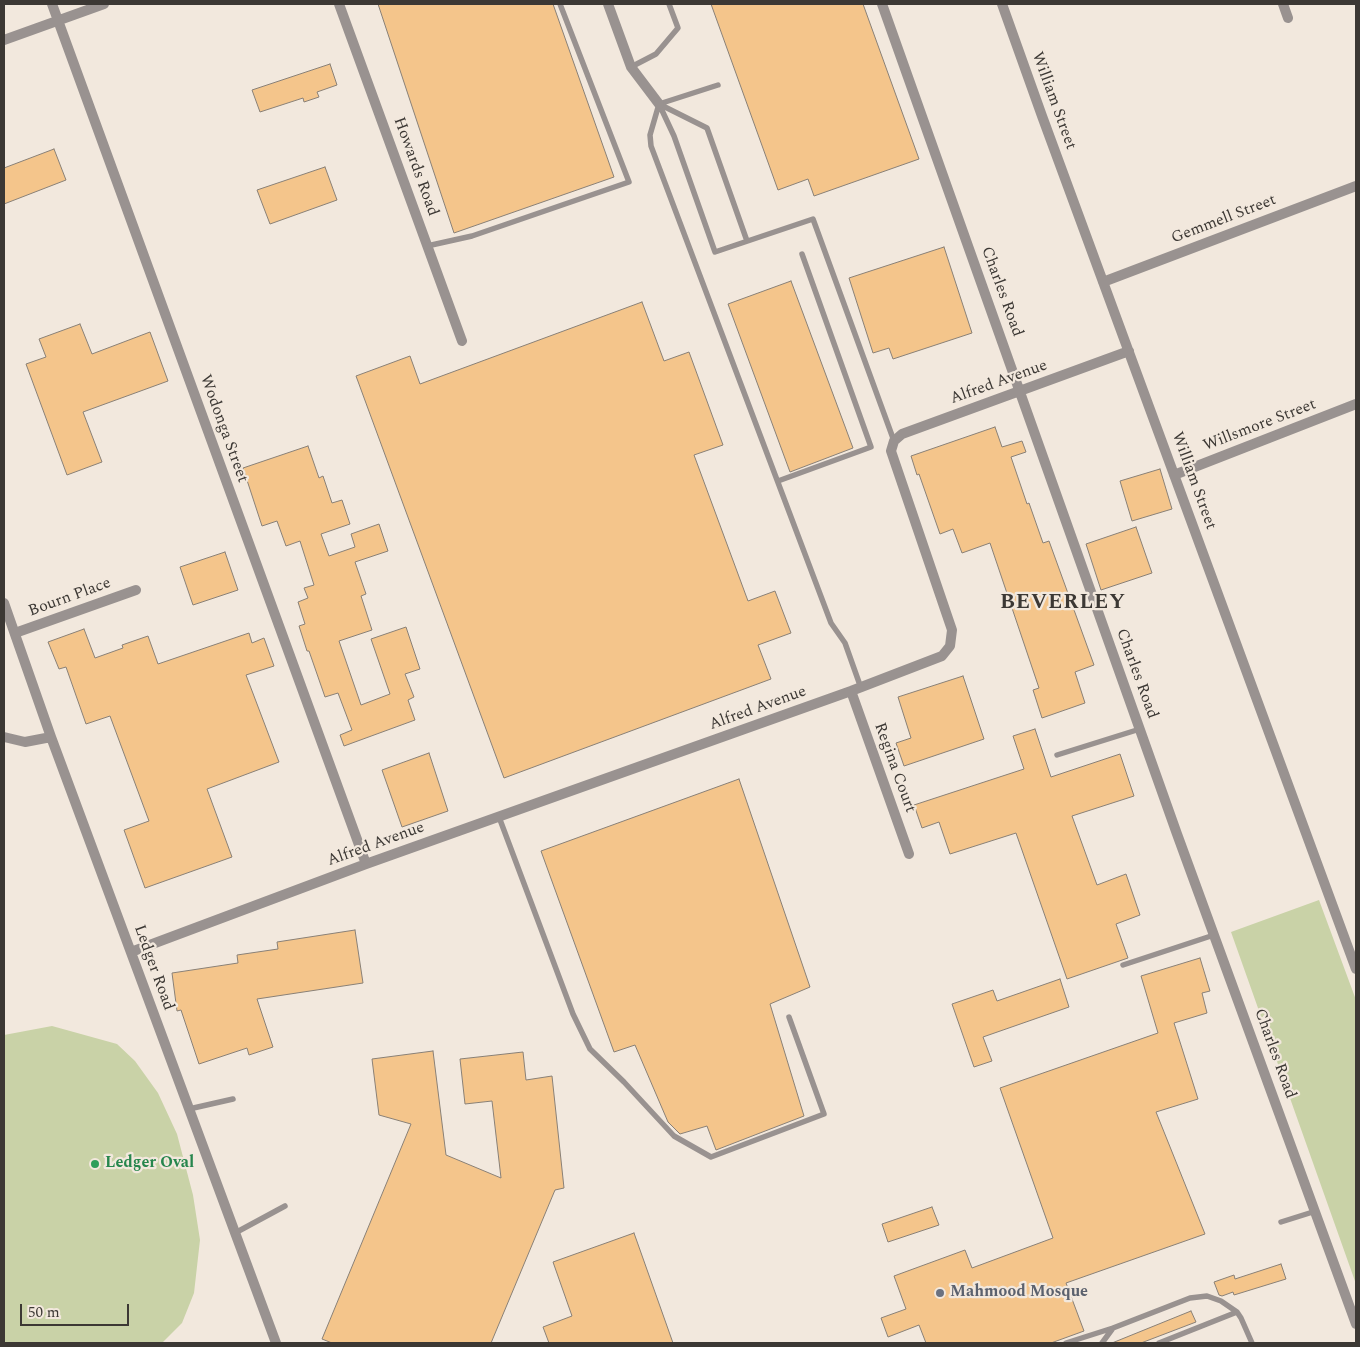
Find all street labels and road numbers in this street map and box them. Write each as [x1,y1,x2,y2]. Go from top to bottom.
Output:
street label: William Street [1026,50,1080,152]
street label: Howards Road [388,115,442,219]
street label: Gemmell Street [1169,191,1279,249]
street label: Charles Road [976,244,1026,340]
street label: Alfred Avenue [948,357,1050,409]
street label: Wodonga Street [195,372,251,486]
street label: Willsmore Street [1201,396,1319,456]
street label: William Street [1166,430,1220,532]
street label: Bourn Place [26,574,114,622]
street label: Charles Road [1111,626,1161,722]
street label: Alfred Avenue [707,683,809,735]
street label: Regina Court [869,720,919,816]
street label: Alfred Avenue [325,819,427,871]
street label: Ledger Road [129,923,177,1013]
street label: Charles Road [1249,1006,1299,1102]

